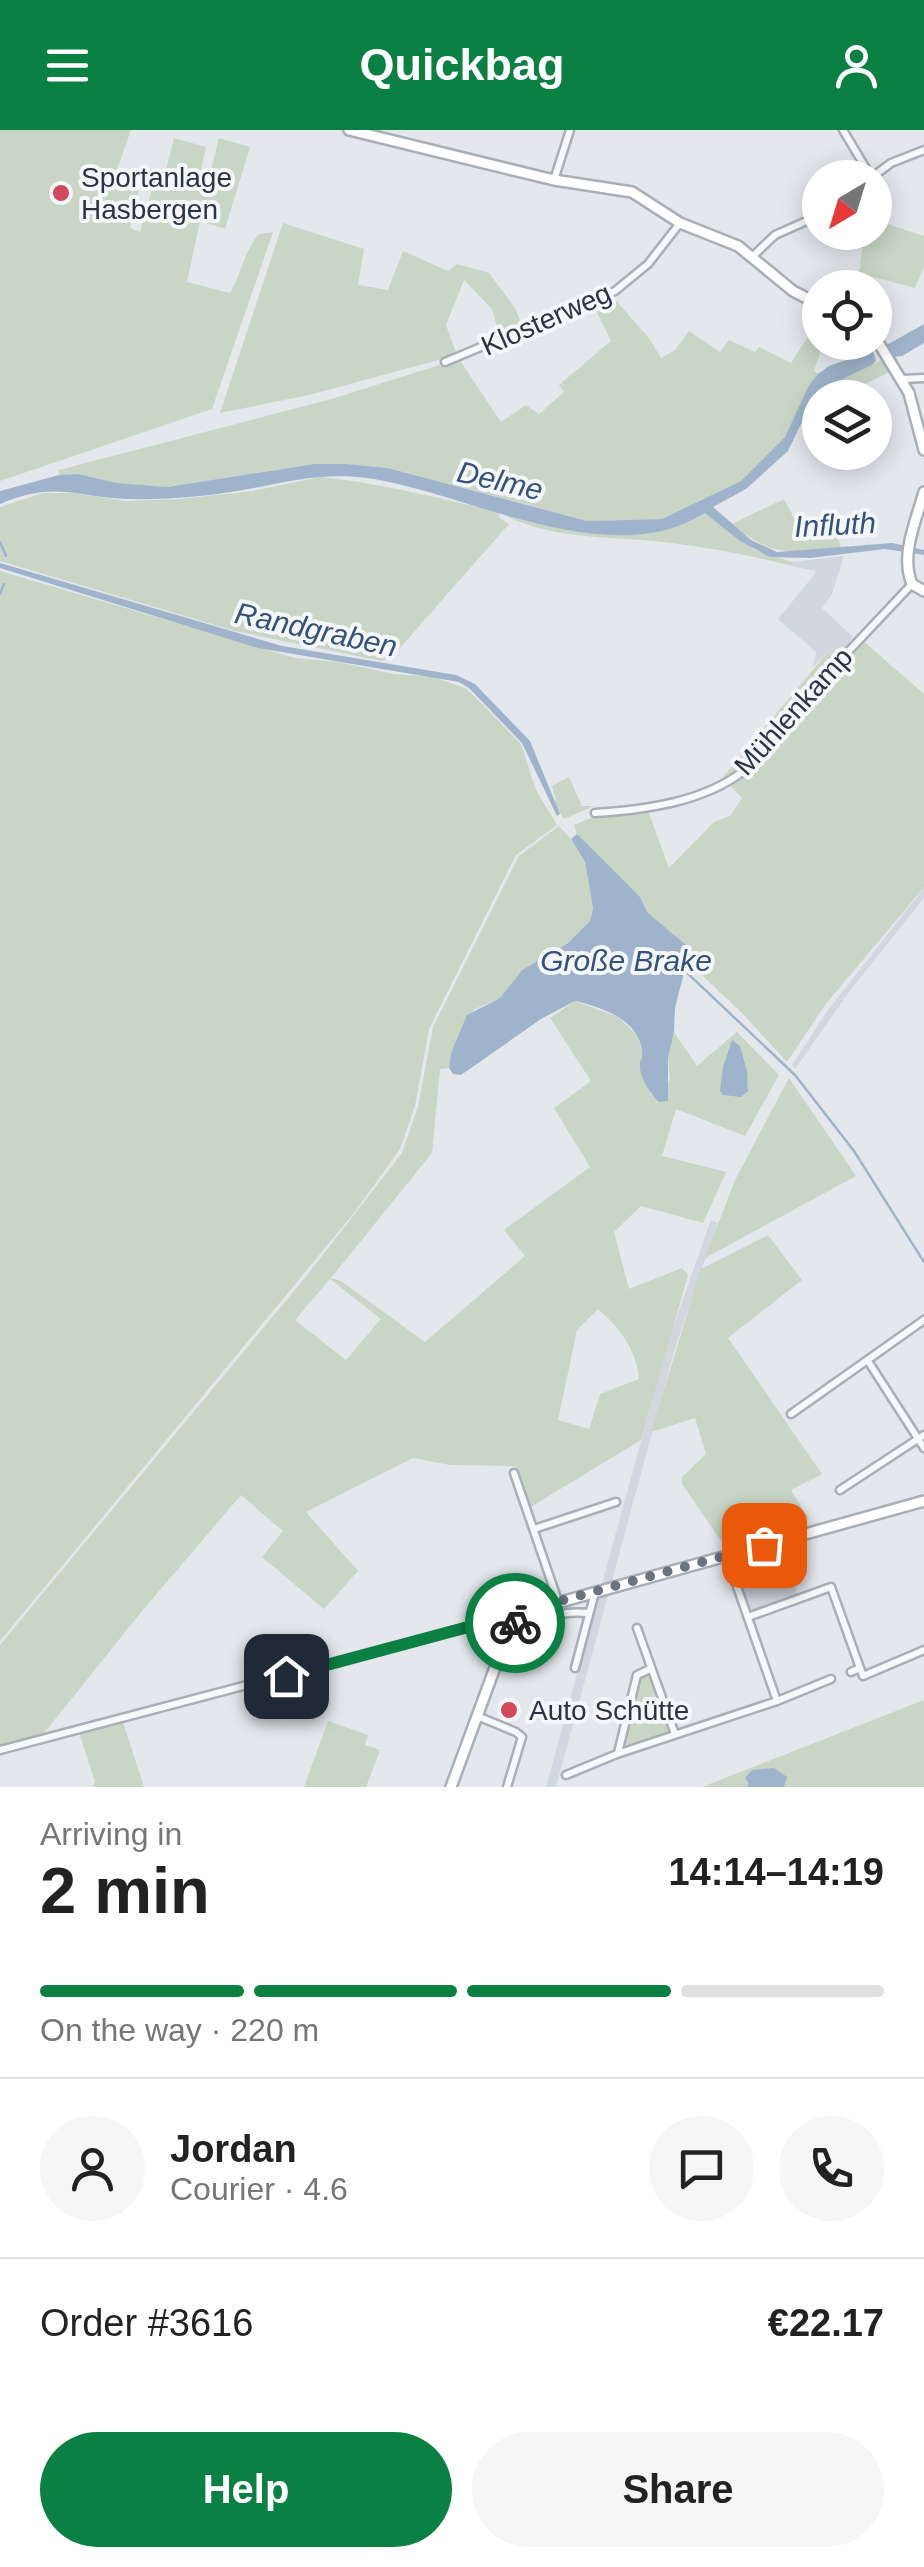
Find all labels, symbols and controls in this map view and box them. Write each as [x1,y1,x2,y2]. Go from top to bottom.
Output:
icon: menu [40,38,95,93]
icon: person [829,38,884,93]
text: Quickbag [359,39,565,90]
north arrow [802,160,892,250]
map controls [802,160,892,470]
place label: Sportanlage Hasbergen [81,162,232,225]
marker: Sportanlage Hasbergen [50,182,72,204]
button: locate [802,270,892,360]
street label: Klosterweg [477,277,616,362]
button: layers [802,380,892,470]
water label: Delme [454,455,546,506]
water label: Influth [793,506,877,543]
water label: Randgraben [232,596,400,663]
street label: Mühlenkamp [728,641,859,781]
water label: Große Brake [540,944,712,977]
pin [722,1503,807,1588]
icon: bag [737,1518,792,1573]
courier [465,1573,565,1673]
icon: bike [488,1596,543,1651]
pin [244,1634,329,1719]
icon: home [259,1649,314,1704]
place label: Auto Schütte [529,1695,689,1726]
marker: Auto Schütte [498,1699,520,1721]
text: Arriving in [40,1816,182,1852]
text: 14:14–14:19 [668,1851,884,1893]
text: 2 min [40,1854,210,1927]
text: On the way · 220 m [40,2012,319,2048]
button: person [40,2116,145,2221]
button: chat [649,2116,754,2221]
button: phone [779,2116,884,2221]
text: Jordan [170,2128,297,2170]
text: Courier · 4.6 [170,2171,348,2207]
text: Order #3616 [40,2302,253,2344]
text: €22.17 [768,2302,884,2344]
button: Help [40,2432,452,2547]
button: Share [472,2432,884,2547]

